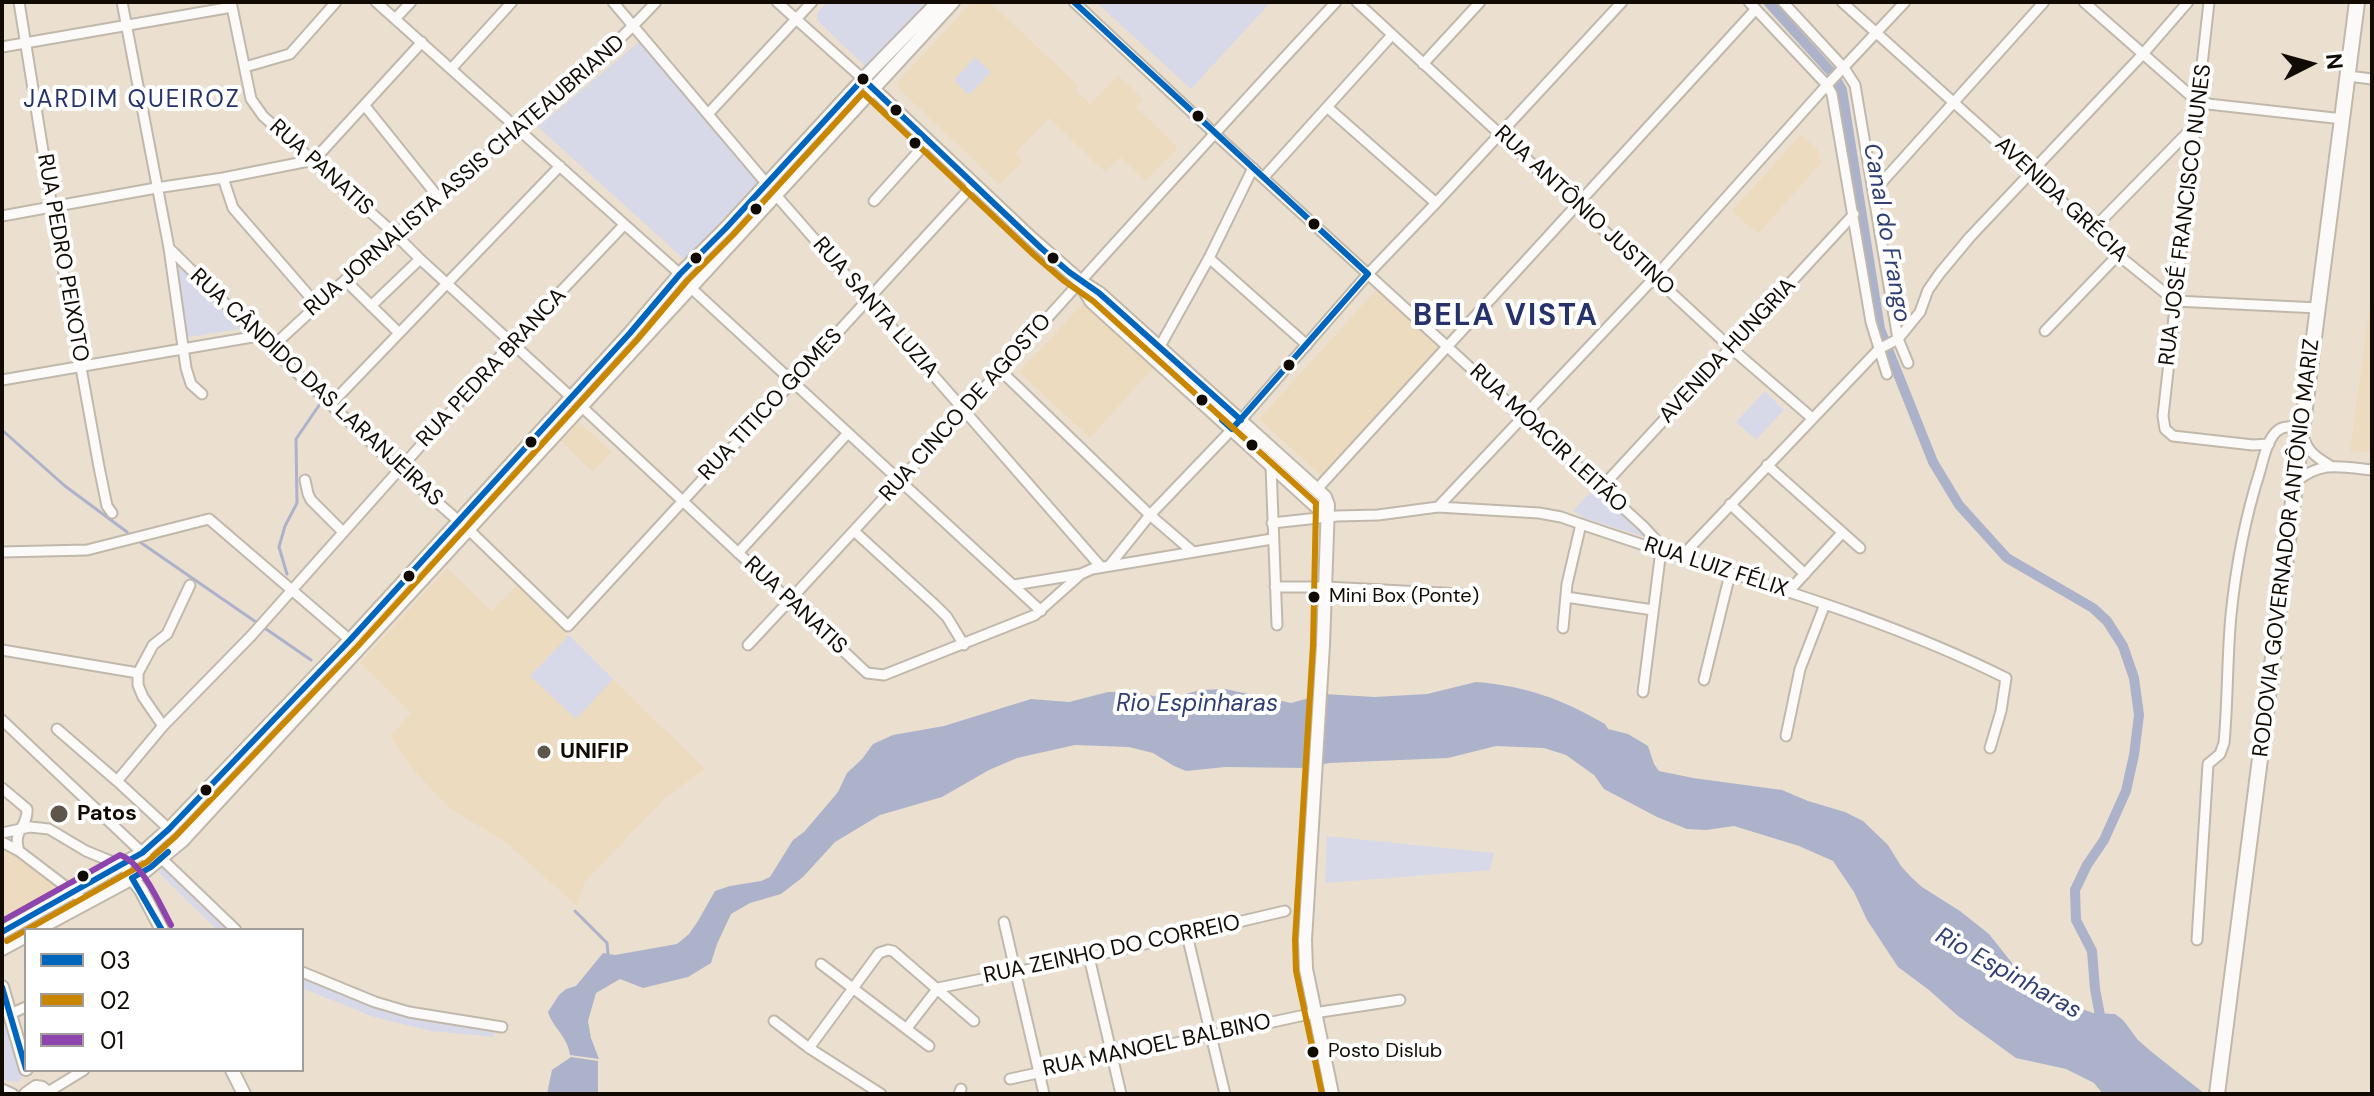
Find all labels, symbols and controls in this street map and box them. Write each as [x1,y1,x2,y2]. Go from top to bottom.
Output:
north arrow [2270,24,2350,104]
street label: RUA JORNALISTA ASSIS CHATEAUBRIAND [300,30,630,322]
text: N [2319,52,2350,71]
street label: RUA JOSÉ FRANCISCO NUNES [2154,63,2218,367]
unlabelled marker [855,71,871,87]
district label: JARDIM QUEIROZ [23,87,241,115]
unlabelled marker [888,102,904,118]
unlabelled marker [1190,108,1206,124]
street label: RUA PANATIS [263,114,379,222]
street label: RUA ANTÔNIO JUSTINO [1489,121,1679,301]
street label: AVENIDA GRÉCIA [1989,132,2133,268]
unlabelled marker [907,135,923,151]
water label: Canal do Frango [1856,141,1916,325]
street label: RUA PEDRO PEIXOTO [31,152,93,364]
unlabelled marker [748,201,764,217]
unlabelled marker [1306,216,1322,232]
street label: RUA SANTA LUZIA [807,232,943,384]
unlabelled marker [688,250,704,266]
unlabelled marker [1045,250,1061,266]
street label: RUA CÂNDIDO DAS LARANJEIRAS [184,264,448,512]
street label: AVENIDA HUNGRIA [1654,273,1802,429]
street label: RUA PEDRA BRANCA [412,283,572,453]
district label: BELA VISTA [1413,299,1599,335]
street label: RUA CINCO DE AGOSTO [875,309,1057,507]
street label: RUA TITICO GOMES [694,323,848,487]
street label: RODOVIA GOVERNADOR ANTÔNIO MARIZ [2248,337,2326,759]
unlabelled marker [1281,357,1297,373]
street label: RUA MOACIR LEITÃO [1464,359,1632,519]
unlabelled marker [1194,392,1210,408]
unlabelled marker [523,434,539,450]
unlabelled marker [1244,437,1260,453]
street label: RUA LUIZ FÉLIX [1641,532,1791,604]
street label: RUA PANATIS [738,552,852,660]
unlabelled marker [401,568,417,584]
place label: Mini Box (Ponte) [1329,585,1479,609]
marker: Mini Box (Ponte) [1306,589,1322,605]
water label: Rio Espinharas [1116,691,1278,719]
place label: UNIFIP [560,739,629,765]
marker: UNIFIP [535,743,553,761]
unlabelled marker [198,782,214,798]
place label: Patos [77,801,137,827]
marker: Patos [48,803,70,825]
unlabelled marker [75,868,91,884]
street label: RUA ZEINHO DO CORREIO [981,910,1243,990]
water label: Rio Espinharas [1930,922,2086,1026]
legend [24,928,304,1072]
text: 03 [100,945,131,976]
text: 02 [100,985,130,1016]
street label: RUA MANOEL BALBINO [1041,1009,1273,1083]
text: 01 [100,1025,124,1056]
place label: Posto Dislub [1328,1040,1442,1064]
marker: Posto Dislub [1305,1044,1321,1060]

